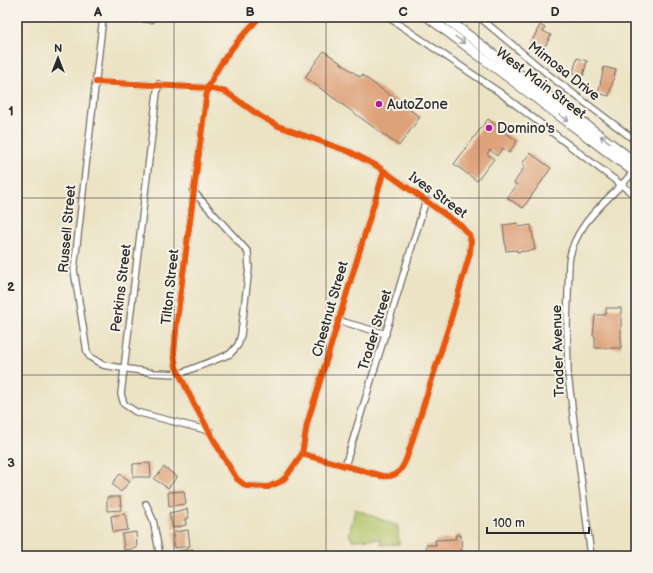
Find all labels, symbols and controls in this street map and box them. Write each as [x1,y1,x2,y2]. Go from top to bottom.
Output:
text: A [93,4,102,20]
text: B [245,4,255,20]
text: C [398,4,408,20]
text: D [550,4,560,20]
one-way arrow [454,36,465,44]
north arrow [38,38,78,78]
street label: Mimosa Drive [525,38,603,104]
text: N [54,42,62,55]
street label: West Main Street [493,44,590,123]
place label: AutoZone [387,96,448,113]
marker: AutoZone [374,99,384,109]
text: 1 [8,103,14,119]
one-way arrow [558,113,569,122]
place label: Domino's [497,120,555,137]
marker: Domino's [484,123,494,133]
one-way arrow [600,135,611,144]
street label: Ives Street [405,168,471,222]
street label: Russell Street [55,184,79,274]
street label: Perkins Street [107,242,135,333]
street label: Tilton Street [158,248,182,326]
street label: Chestnut Street [308,258,352,359]
text: 2 [7,279,15,295]
street label: Trader Street [355,287,396,373]
street label: Trader Avenue [548,304,568,398]
text: 3 [7,455,15,471]
scale bar [487,509,589,535]
text: 100 m [493,516,525,531]

